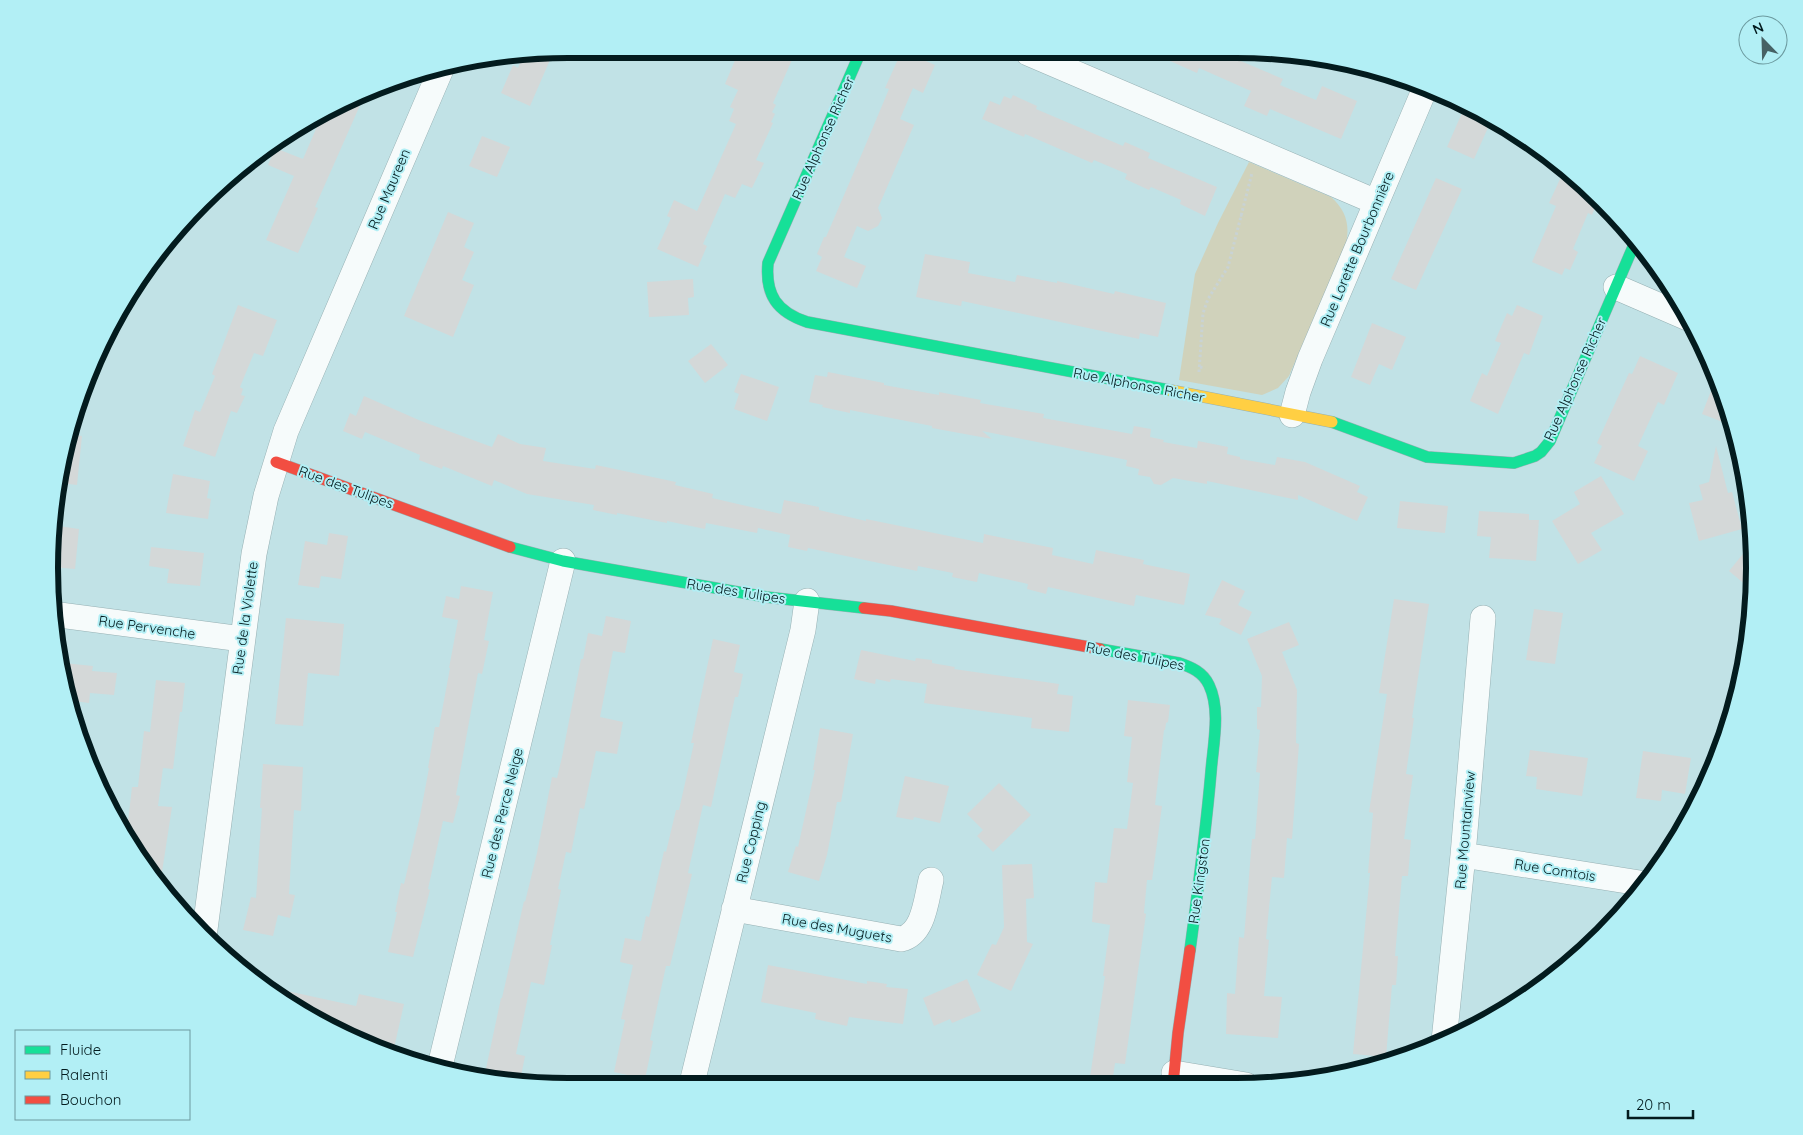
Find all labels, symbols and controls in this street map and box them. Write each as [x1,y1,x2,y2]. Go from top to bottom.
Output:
north arrow [1738,15,1788,65]
text: N [1750,18,1766,38]
street label: Rue Alphonse Richer [788,73,859,203]
street label: Rue Maureen [364,146,414,232]
street label: Rue Lorette Bourbonnière [1316,169,1398,329]
street label: Rue Alphonse Richer [1540,314,1611,444]
street label: Rue Alphonse Richer [1072,363,1207,407]
street label: Rue des Tulipes [296,462,396,512]
street label: Rue de la Violette [228,560,262,676]
street label: Rue des Tulipes [685,574,787,608]
street label: Rue Pervenche [97,611,197,643]
street label: Rue des Tulipes [1084,638,1186,674]
street label: Rue des Perce Neige [477,746,527,880]
street label: Rue Mountainview [1451,770,1479,890]
street label: Rue Copping [732,799,770,885]
street label: Rue Kingston [1184,837,1214,925]
street label: Rue Comtois [1513,855,1597,885]
street label: Rue des Muguets [781,909,893,947]
legend [15,1030,190,1120]
text: Fluide [60,1040,101,1059]
text: Ralenti [60,1065,108,1084]
scale bar [1628,1088,1693,1120]
text: Bouchon [60,1090,121,1109]
text: 20 m [1636,1095,1671,1114]

